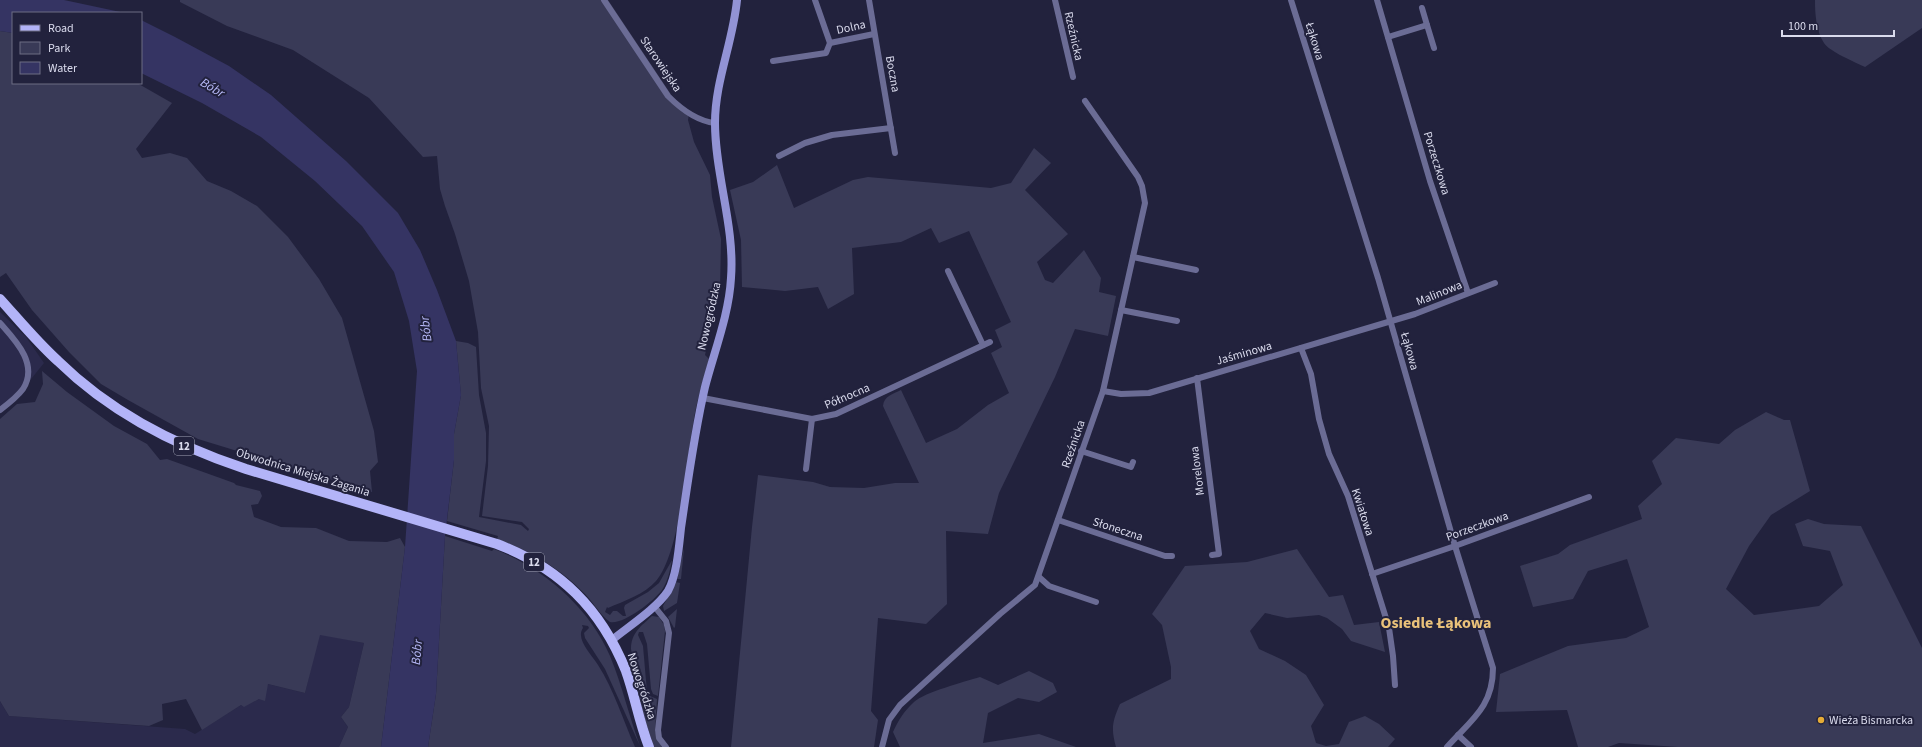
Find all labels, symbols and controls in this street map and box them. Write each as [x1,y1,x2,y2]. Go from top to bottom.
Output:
street label: Rzeźnicka [1060,10,1087,62]
legend [12,12,142,84]
scale bar [1782,12,1894,38]
street label: Dolna [835,16,867,39]
text: 100 m [1788,18,1818,35]
street label: Łąkowa [1300,19,1328,62]
text: Road [48,20,74,37]
street label: Starowiejska [636,33,685,96]
text: Park [48,40,70,57]
street label: Boczna [881,55,904,94]
text: Water [48,60,78,77]
water label: Bóbr [197,74,229,102]
street label: Porzeczkowa [1419,129,1454,197]
street label: Malinowa [1414,277,1465,310]
street label: Nowogródzka [693,280,726,352]
water label: Bóbr [415,315,436,343]
street label: Łąkowa [1396,329,1423,372]
street label: Jaśminowa [1214,337,1274,370]
street label: Północna [822,379,872,414]
street label: Rzeźnicka [1057,418,1090,470]
road number: 12 [174,437,194,455]
street label: Obwodnica Miejska Żagania [234,444,372,501]
street label: Morelowa [1186,445,1209,496]
street label: Kwiatowa [1347,486,1378,538]
street label: Porzeczkowa [1444,507,1511,546]
street label: Słoneczna [1090,513,1145,546]
road number: 12 [524,553,544,571]
district label: Osiedle Łąkowa [1381,612,1491,634]
water label: Bóbr [407,638,427,666]
street label: Nowogródzka [623,650,660,722]
place label: Wieża Bismarcka [1829,712,1913,729]
marker: Wieża Bismarcka [1816,715,1826,725]

